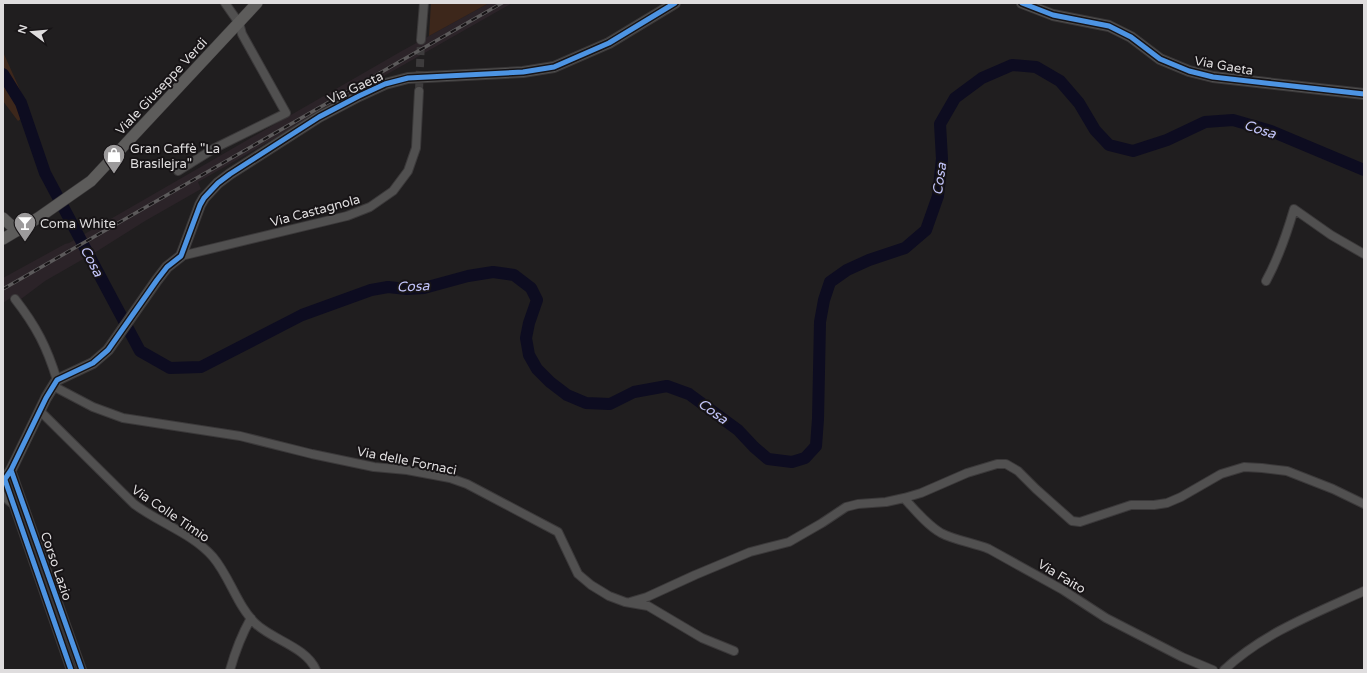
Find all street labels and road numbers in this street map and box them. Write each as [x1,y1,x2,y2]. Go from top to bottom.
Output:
street label: Viale Giuseppe Verdi [113,35,211,139]
street label: Via Gaeta [1193,53,1255,79]
street label: Via Gaeta [325,68,386,108]
street label: Via Castagnola [269,191,362,231]
street label: Via delle Fornaci [356,443,458,478]
street label: Via Colle Timio [128,482,213,546]
street label: Corso Lazio [37,530,75,603]
street label: Via Faito [1035,556,1088,597]

